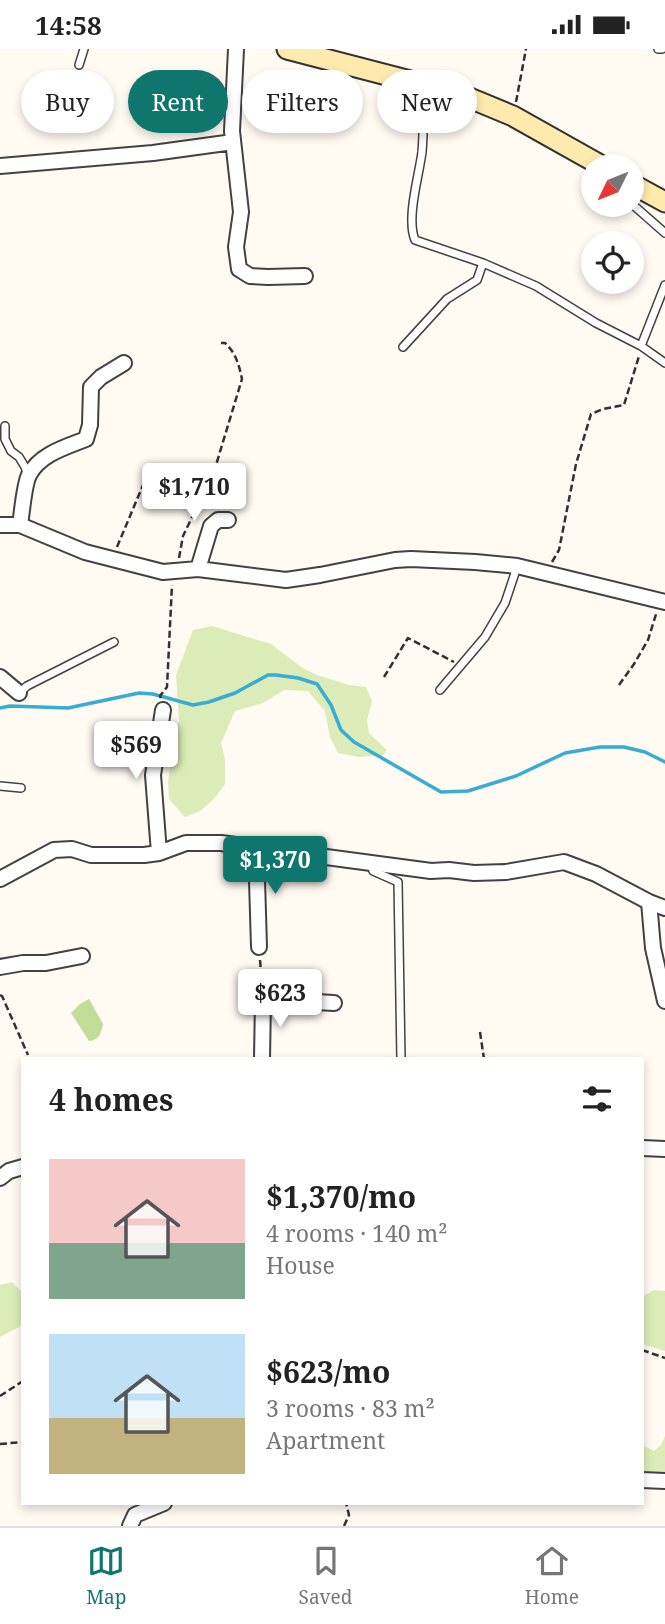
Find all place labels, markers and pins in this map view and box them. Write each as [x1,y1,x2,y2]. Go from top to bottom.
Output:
pin: $1,710 [137,463,251,523]
pin: $569 [95,721,177,781]
pin: $1,370 [218,837,332,896]
pin: $623 [239,969,321,1029]

